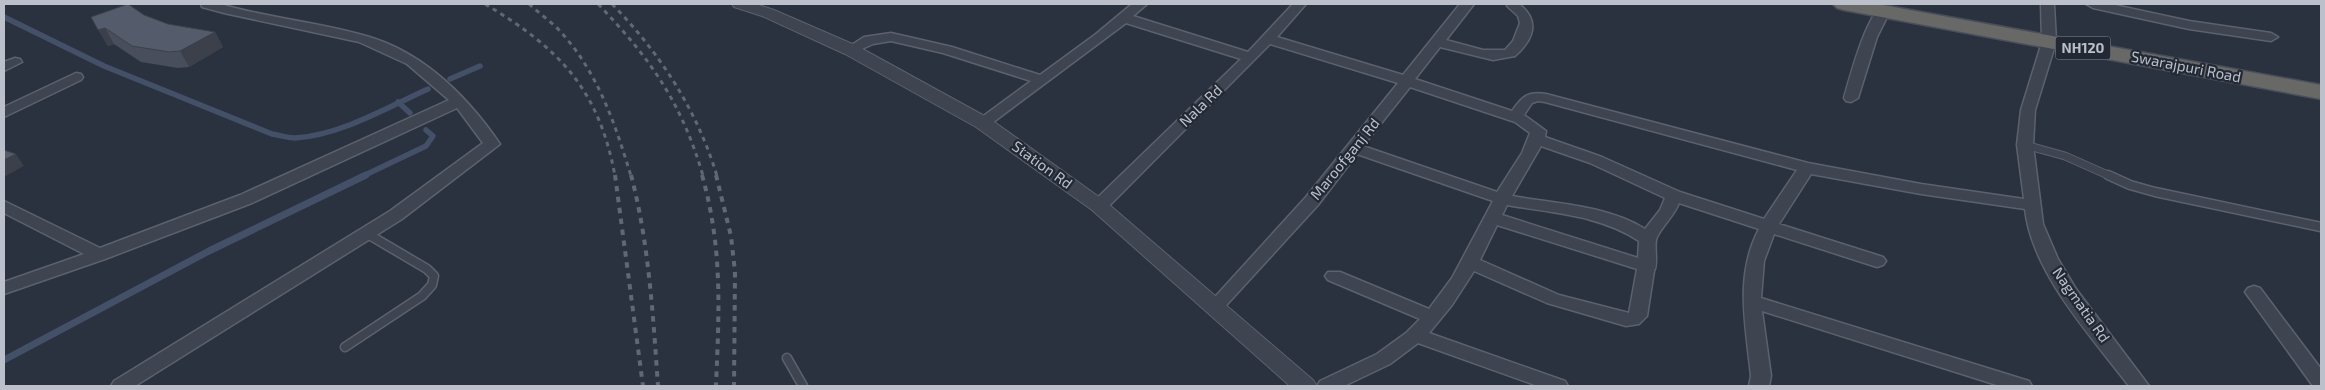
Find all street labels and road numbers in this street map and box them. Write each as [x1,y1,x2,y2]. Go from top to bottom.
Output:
road number: NH120 [2056,36,2110,59]
street label: Swarajpuri Road [2129,47,2243,86]
street label: Nala Rd [1175,80,1226,130]
street label: Maroofganj Rd [1306,114,1383,204]
street label: Station Rd [1009,136,1076,192]
street label: Nagmatia Rd [2049,263,2114,345]

